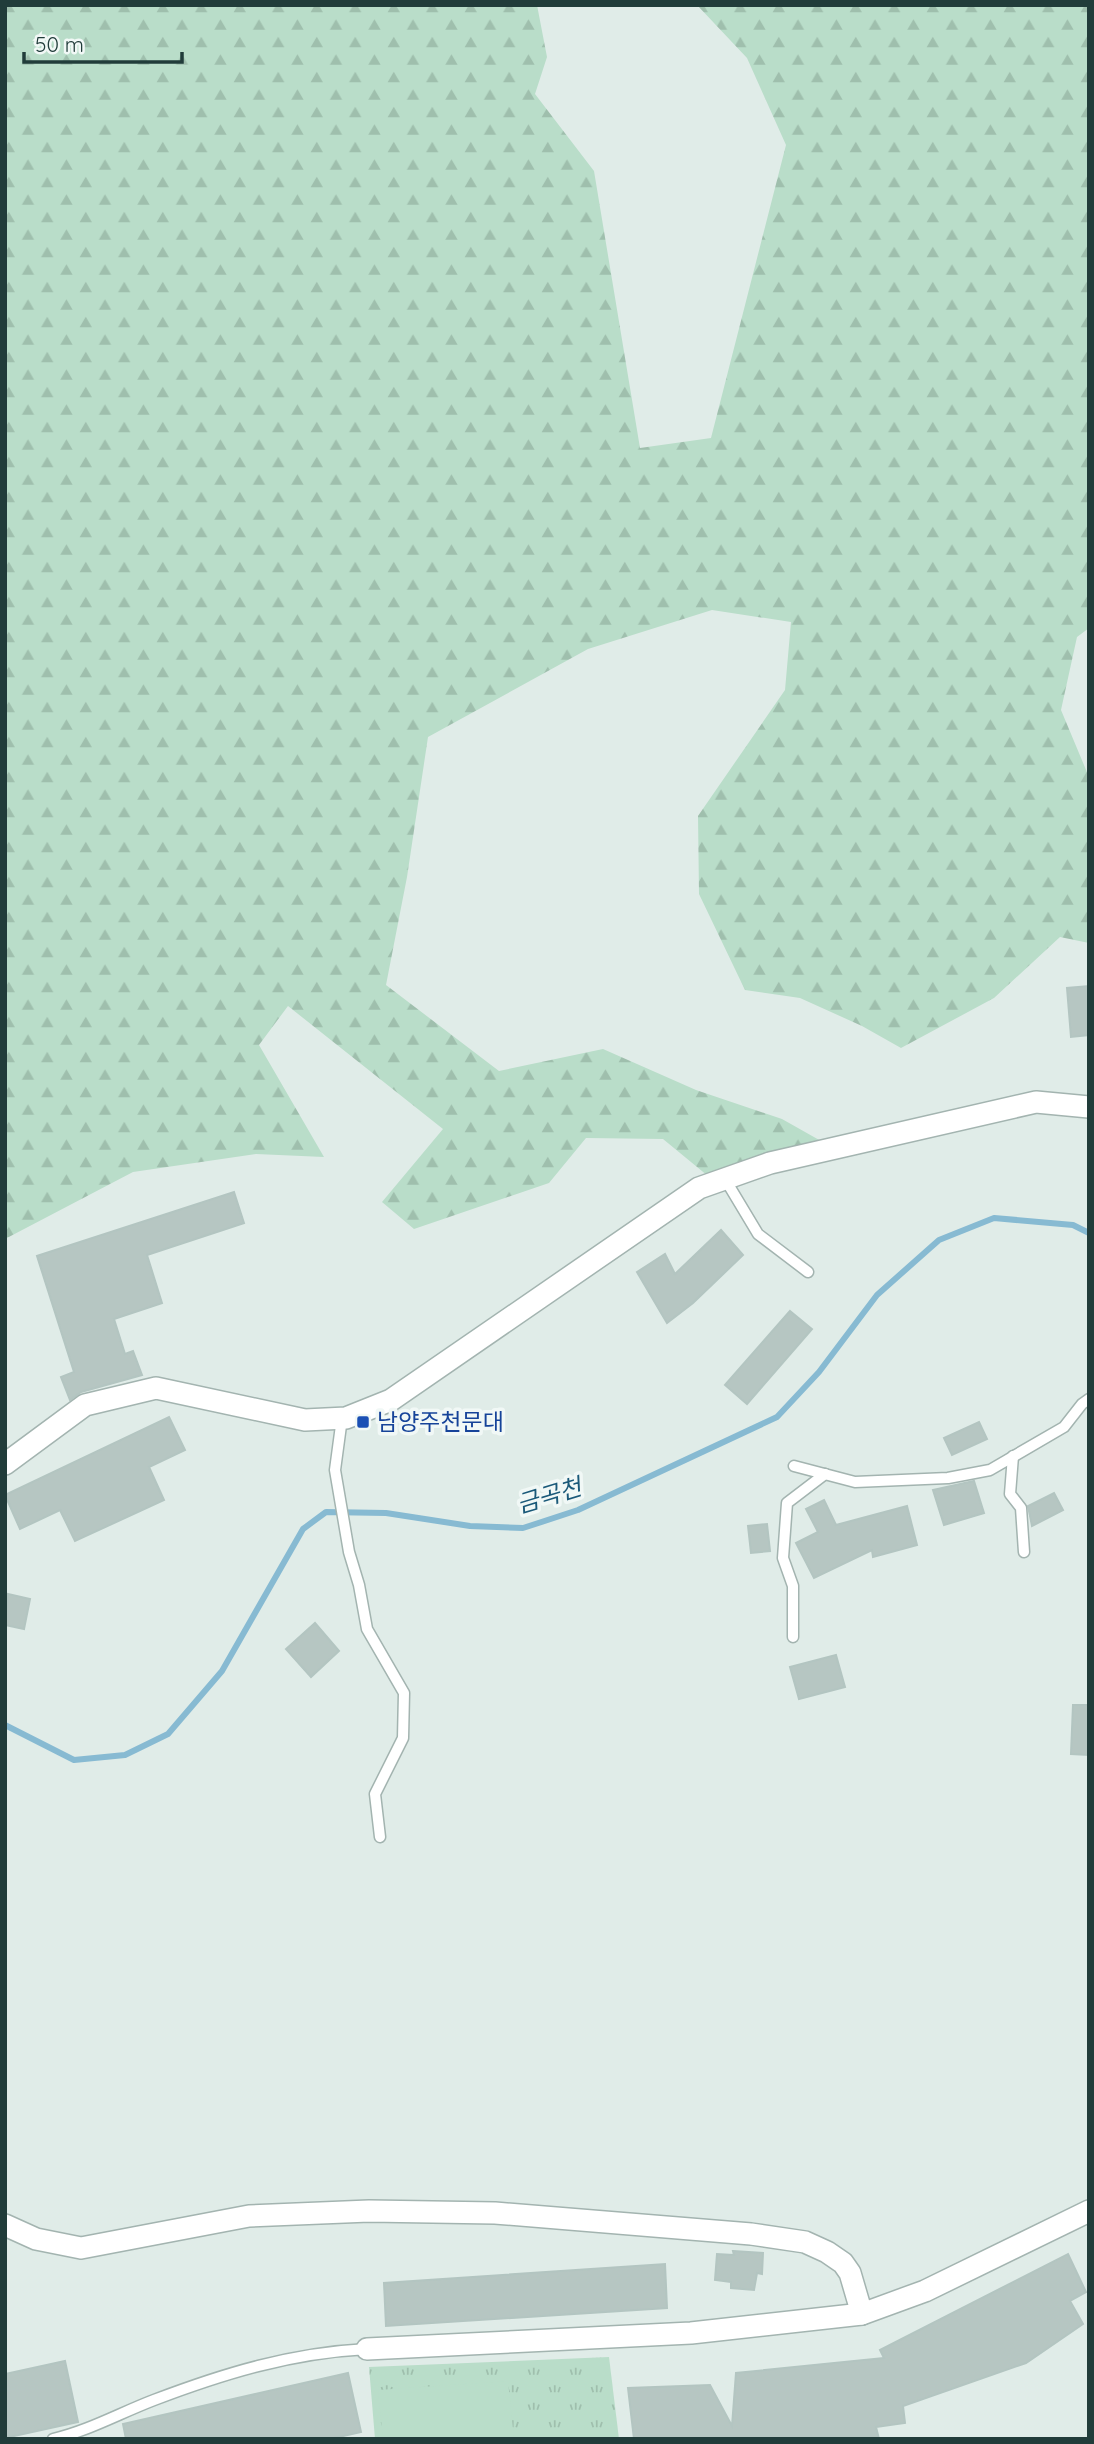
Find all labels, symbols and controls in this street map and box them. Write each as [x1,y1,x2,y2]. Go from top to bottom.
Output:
scale bar [24,21,182,65]
text: 50 m [35,31,84,57]
place label: 남양주천문대 [377,1407,504,1436]
marker: 남양주천문대 [355,1414,371,1430]
water label: 금곡천 [513,1470,588,1519]

